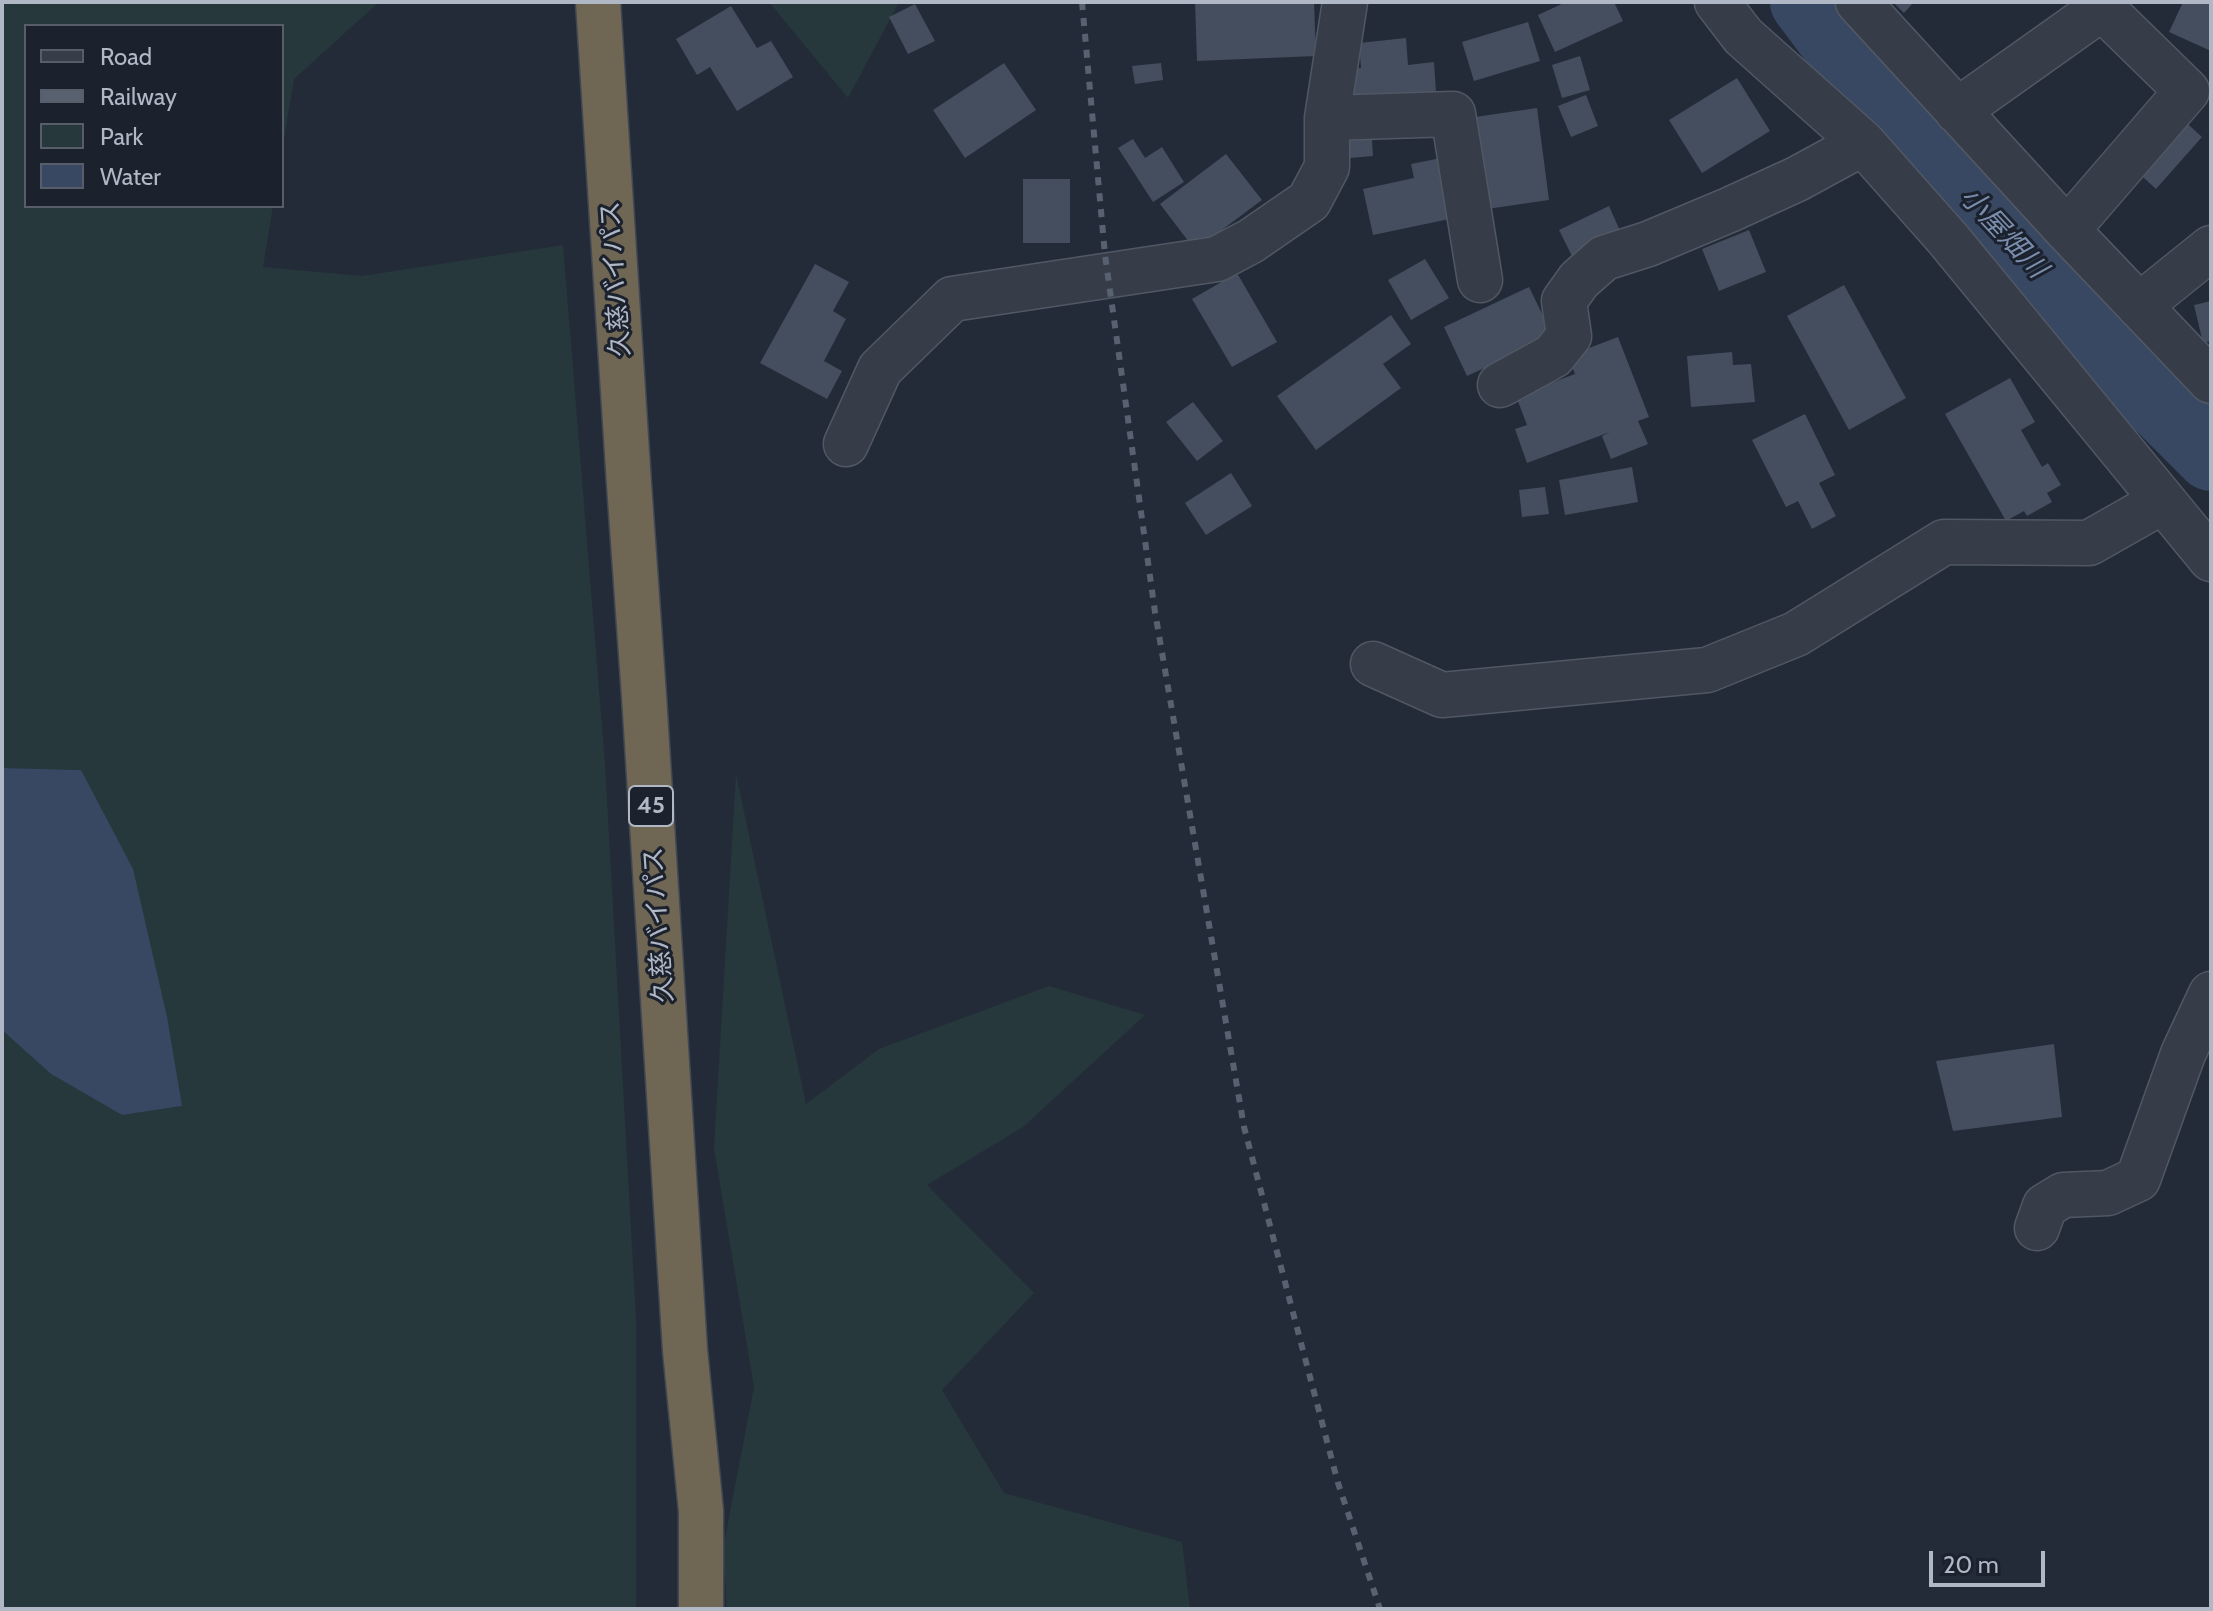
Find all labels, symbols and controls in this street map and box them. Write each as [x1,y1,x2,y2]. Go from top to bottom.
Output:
legend [24,24,284,208]
text: Road [100,42,152,71]
text: Railway [100,82,177,111]
text: Park [100,122,143,151]
text: Water [100,162,161,191]
water label: 小屋畑川 [1953,181,2053,285]
street label: 久慈バイパス [595,200,637,358]
road number: 45 [629,786,673,826]
street label: 久慈バイパス [638,846,680,1004]
scale bar [1933,1535,2049,1585]
text: 20 m [1943,1550,1999,1579]

